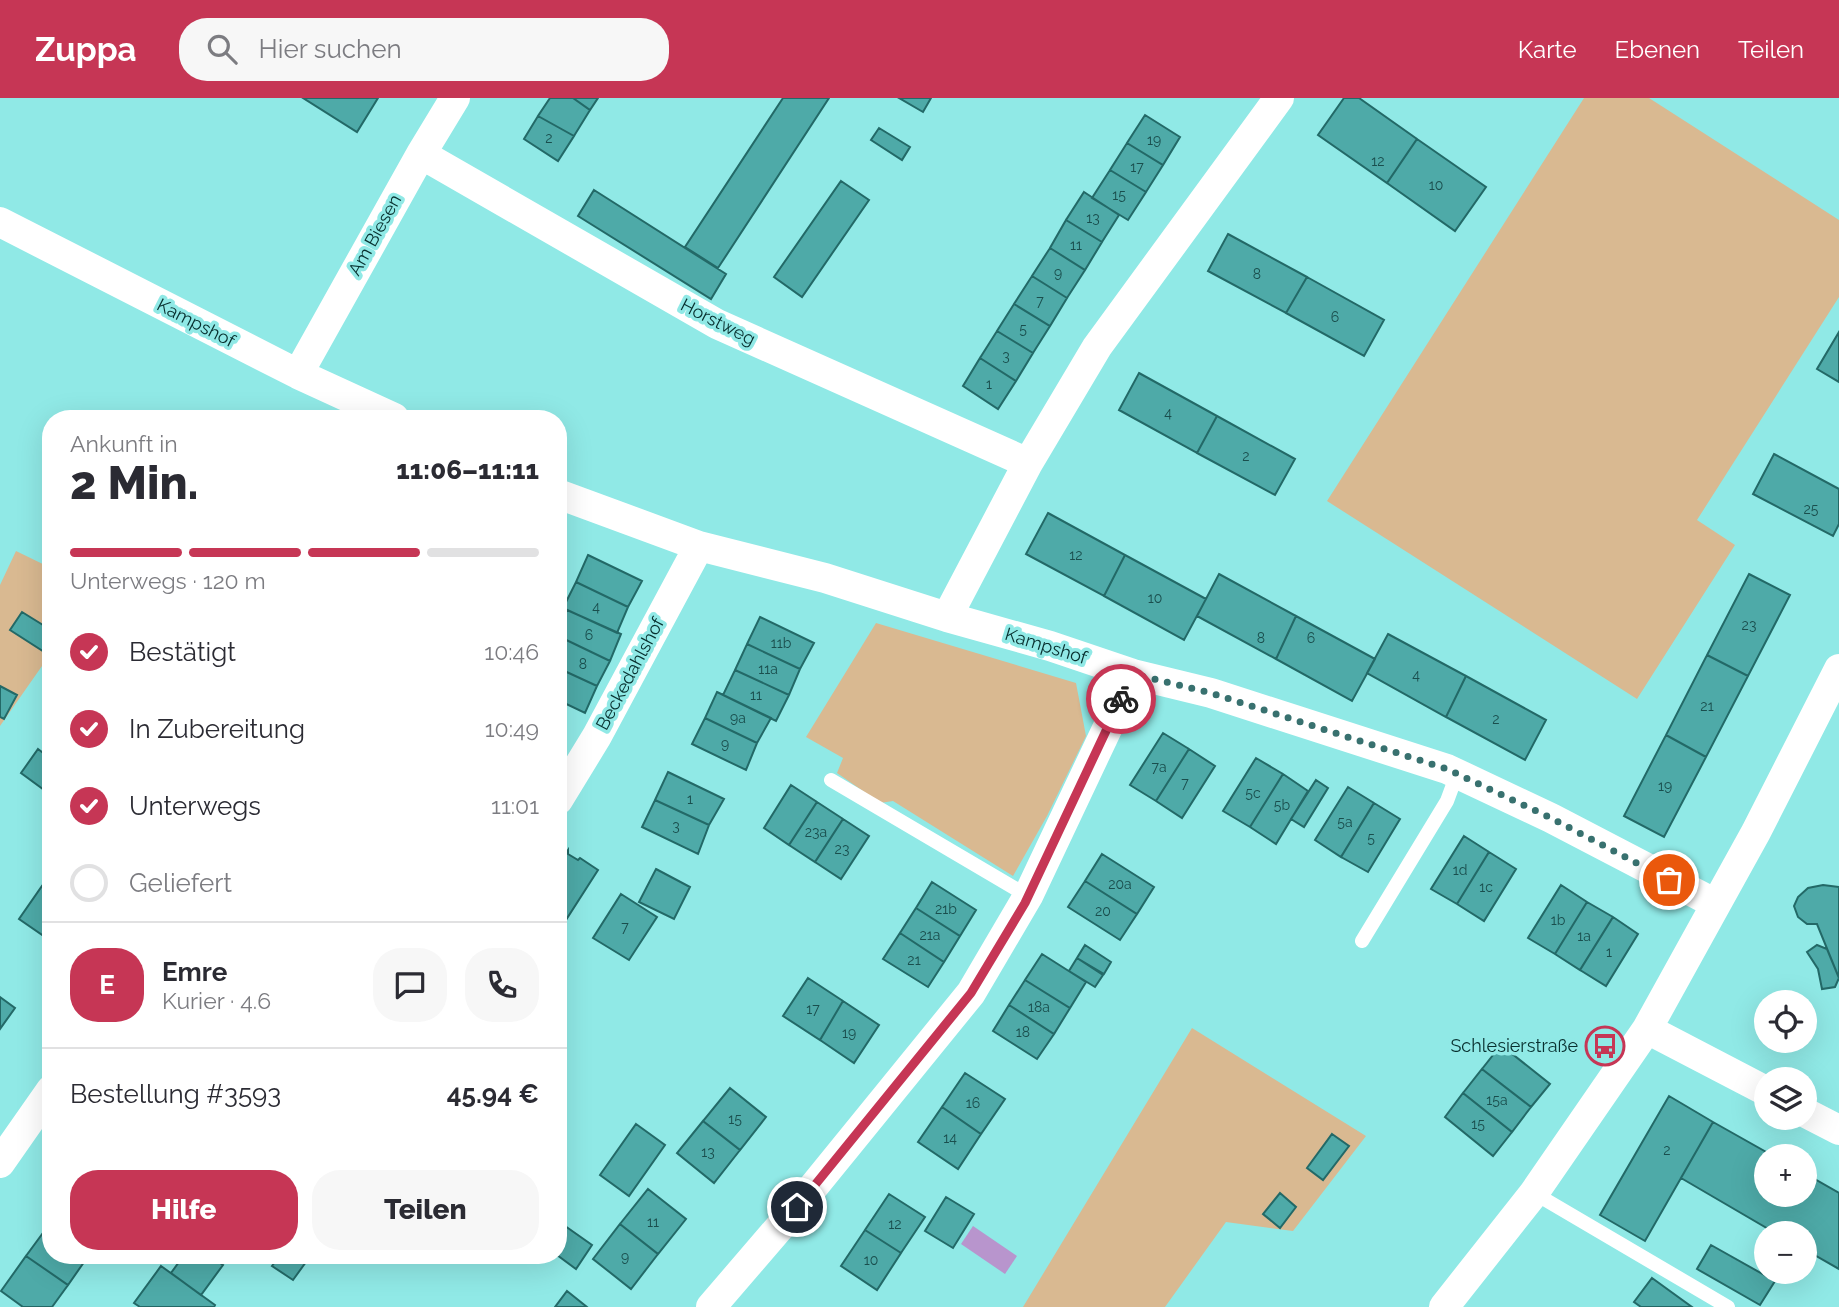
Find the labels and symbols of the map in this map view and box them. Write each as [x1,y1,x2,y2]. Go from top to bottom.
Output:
house number: 2 [545,130,553,146]
house number: 19 [1147,132,1161,148]
house number: 12 [1371,153,1385,169]
house number: 17 [1130,159,1144,175]
house number: 10 [1429,177,1443,193]
house number: 15 [1112,187,1126,203]
street label: Am Biesen [344,191,405,279]
house number: 13 [1086,210,1100,226]
house number: 11 [1070,237,1082,253]
house number: 9 [1054,265,1062,281]
house number: 8 [1253,266,1261,282]
house number: 7 [1036,293,1044,309]
street label: Kampshof [154,294,240,352]
street label: Horstweg [677,294,759,349]
house number: 6 [1331,309,1339,325]
house number: 5 [1019,321,1027,337]
house number: 3 [1002,348,1010,364]
house number: 1 [986,376,992,392]
house number: 4 [1164,405,1172,421]
house number: 2 [1242,448,1250,464]
house number: 25 [1804,501,1819,517]
house number: 12 [1069,547,1083,563]
house number: 10 [1148,590,1162,606]
house number: 4 [592,599,600,615]
street label: Beckedahlshof [591,613,668,733]
house number: 23 [1742,617,1756,633]
street label: Kampshof [1003,623,1091,668]
house number: 6 [585,627,593,643]
house number: 8 [1257,630,1265,646]
house number: 6 [1307,630,1315,646]
house number: 11b [771,635,792,651]
house number: 8 [579,656,587,672]
house number: 11a [758,661,778,677]
courier [1086,664,1156,734]
house number: 4 [1412,667,1420,683]
house number: 11 [750,687,762,703]
house number: 21 [1700,698,1714,714]
house number: 9a [730,710,746,726]
house number: 2 [1492,711,1500,727]
house number: 9 [721,736,729,752]
house number: 7a [1151,759,1167,775]
house number: 7 [1181,775,1189,791]
house number: 19 [1658,778,1672,794]
house number: 5c [1245,785,1261,801]
house number: 1 [687,791,693,807]
house number: 5b [1274,797,1290,813]
house number: 5a [1337,814,1353,830]
house number: 3 [672,818,680,834]
house number: 23a [805,824,827,840]
house number: 5 [1367,830,1375,846]
house number: 23 [835,841,849,857]
pin [1639,850,1699,910]
house number: 1d [1453,862,1467,878]
house number: 20a [1108,876,1132,892]
house number: 1c [1479,879,1493,895]
house number: 21b [935,901,957,917]
house number: 20 [1095,903,1111,919]
house number: 1b [1551,912,1566,928]
house number: 7 [621,919,629,935]
house number: 21a [920,927,940,943]
house number: 1a [1577,928,1591,944]
house number: 1 [1606,944,1612,960]
house number: 21 [907,952,921,968]
house number: 18a [1028,999,1050,1015]
house number: 17 [806,1001,820,1017]
house number: 18 [1016,1024,1030,1040]
house number: 19 [842,1025,856,1041]
bus stop icon: Schlesierstraße [1584,1025,1626,1067]
place label: Schlesierstraße [1450,1035,1578,1056]
house number: 15a [1486,1092,1508,1108]
house number: 16 [966,1095,980,1111]
house number: 15 [728,1111,742,1127]
house number: 15 [1471,1116,1485,1132]
house number: 14 [943,1130,957,1146]
house number: 2 [1663,1142,1671,1158]
house number: 13 [701,1144,715,1160]
pin [767,1177,827,1237]
house number: 11 [647,1214,659,1230]
house number: 12 [888,1216,902,1232]
house number: 9 [621,1249,629,1265]
house number: 10 [864,1252,878,1268]

